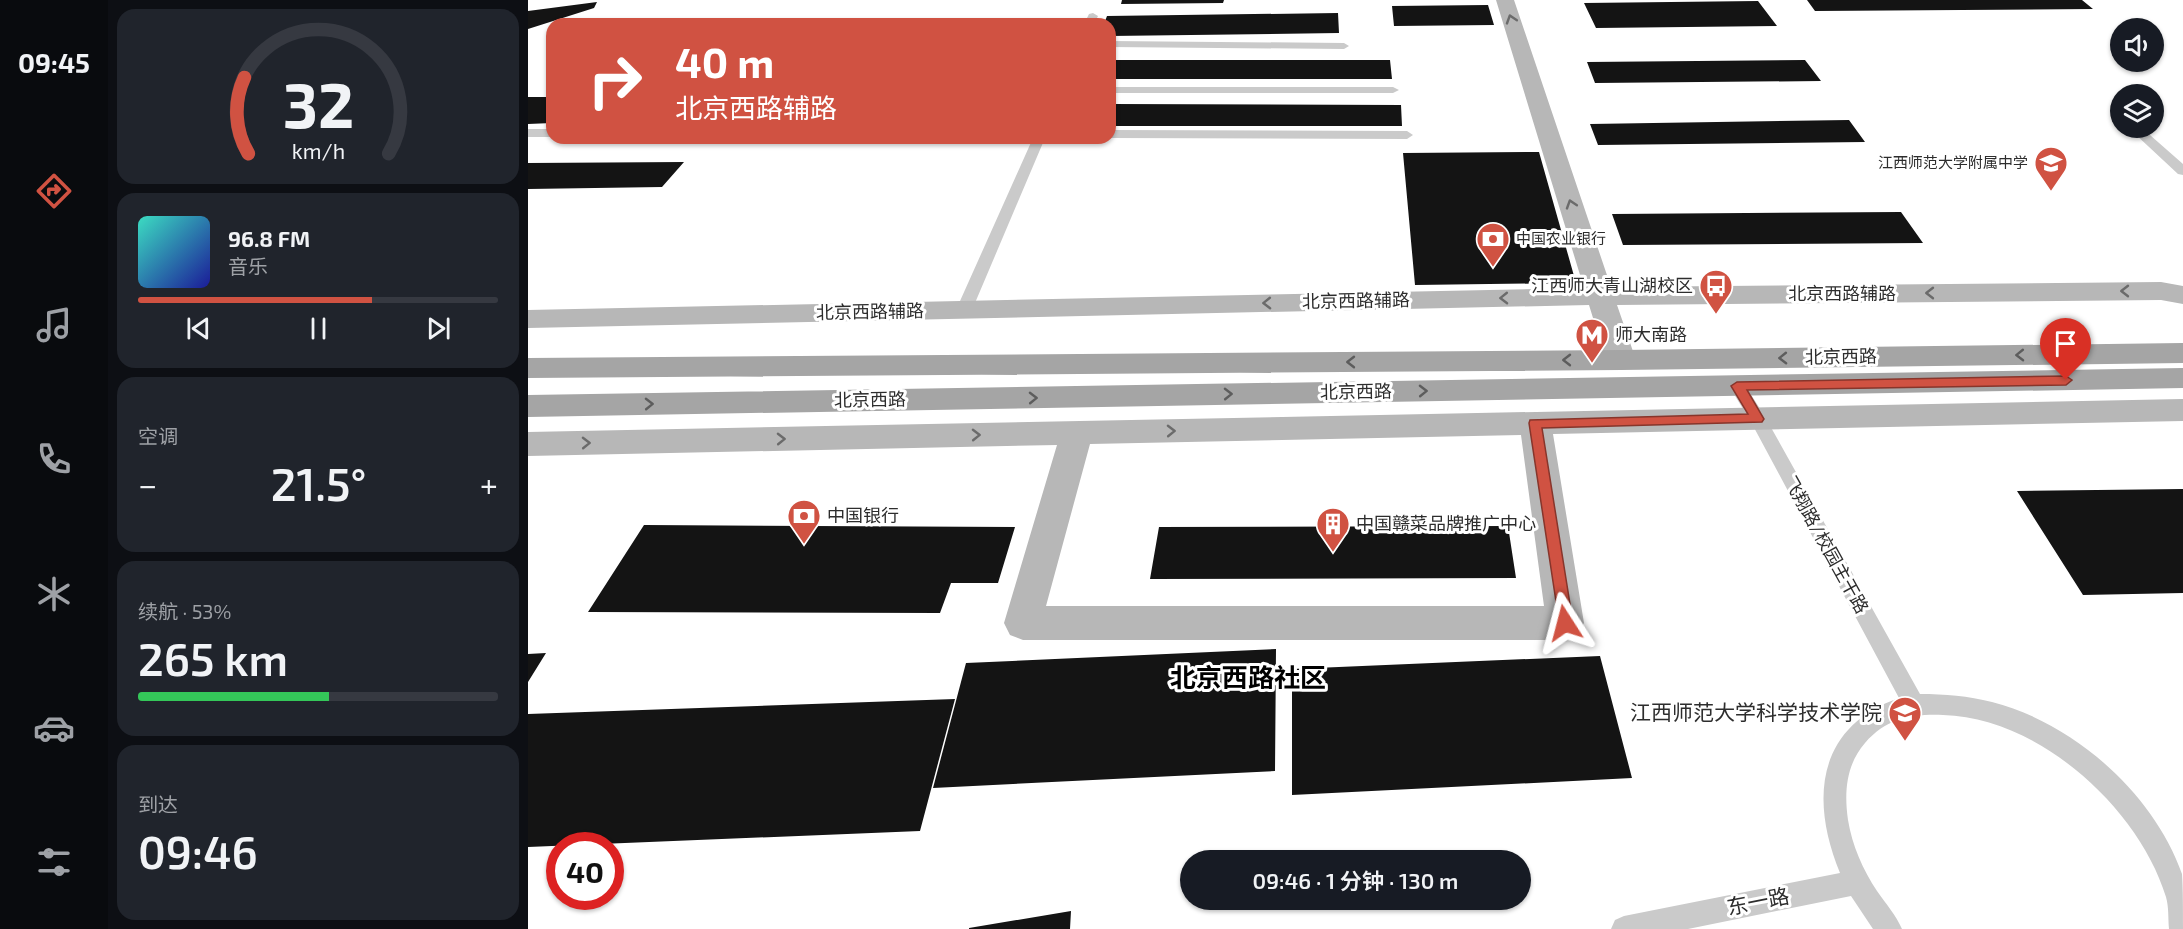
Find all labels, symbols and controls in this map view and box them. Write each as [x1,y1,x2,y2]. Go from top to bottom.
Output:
one-way arrow [1506,14,1518,25]
map controls [2110,18,2164,138]
button: sound [2110,18,2164,72]
text: 40 m [675,36,774,86]
icon: right [576,42,654,120]
text: 09:45 [18,46,90,78]
text: 32 [282,66,354,141]
button: layers [2110,84,2164,138]
text: 北京西路辅路 [675,91,837,123]
text: km/h [291,138,345,163]
school or university icon: 江西师范大学附属中学 [2033,145,2069,192]
place label: 江西师范大学附属中学 [1878,153,2028,171]
icon: directions [33,170,75,212]
one-way arrow [1565,199,1578,210]
bank icon: 中国农业银行 [1475,221,1511,268]
text: 96.8 FM [228,225,310,251]
place label: 中国农业银行 [1516,229,1606,247]
text: 音乐 [228,254,268,278]
bus stop icon: 江西师大青山湖校区 [1698,268,1734,315]
place label: 江西师大青山湖校区 [1531,274,1693,296]
street label: 北京西路辅路 [1788,282,1896,304]
one-way arrow [2120,285,2129,297]
one-way arrow [1925,287,1934,299]
street label: 北京西路辅路 [1302,288,1410,312]
one-way arrow [1499,292,1508,304]
one-way arrow [1262,297,1271,309]
street label: 北京西路辅路 [816,299,924,323]
icon: music [33,304,75,346]
icon: previous [182,312,215,345]
icon: pause [302,312,335,345]
icon: next [422,312,455,345]
metro station icon: 师大南路 [1574,317,1610,364]
pin [2040,318,2091,380]
place label: 师大南路 [1615,323,1687,345]
icon: arrive [2049,327,2082,360]
street label: 北京西路 [1805,344,1877,368]
one-way arrow [2015,349,2024,361]
one-way arrow [1778,352,1787,364]
one-way arrow [1562,354,1571,366]
one-way arrow [1346,356,1355,368]
street label: 北京西路 [1320,379,1392,403]
one-way arrow [1419,385,1428,397]
street label: 北京西路 [834,387,906,411]
one-way arrow [1224,388,1233,401]
one-way arrow [1029,391,1038,404]
one-way arrow [645,398,654,410]
text: 空调 [138,424,178,448]
one-way arrow [1167,424,1176,437]
one-way arrow [972,428,981,441]
one-way arrow [777,432,786,445]
one-way arrow [582,437,591,449]
icon: phone [33,438,75,480]
text: 21.5° [271,456,366,510]
text: − [138,464,157,504]
text: + [480,464,498,504]
street label: 飞翔路/校园主干路 [1780,472,1874,617]
bank icon: 中国银行 [786,498,822,545]
place label: 中国银行 [827,504,899,526]
building icon: 中国赣菜品牌推广中心 [1315,506,1351,553]
place label: 中国赣菜品牌推广中心 [1356,512,1536,534]
icon: climate [33,573,75,615]
position arrow [1533,591,1597,655]
text: 续航 · 53% [138,599,231,623]
text: 265 km [138,631,288,685]
district label: 北京西路社区 [1170,661,1326,692]
school or university icon: 江西师范大学科学技术学院 [1887,695,1923,742]
place label: 江西师范大学科学技术学院 [1630,699,1882,724]
icon: car [33,707,75,749]
text: 到达 [138,792,178,816]
text: 09:46 [138,824,258,878]
speed limit sign: 40 [546,832,624,910]
icon: filters [33,841,75,883]
text: 09:46 · 1 分钟 · 130 m [1253,867,1458,893]
street label: 东一路 [1724,882,1791,919]

